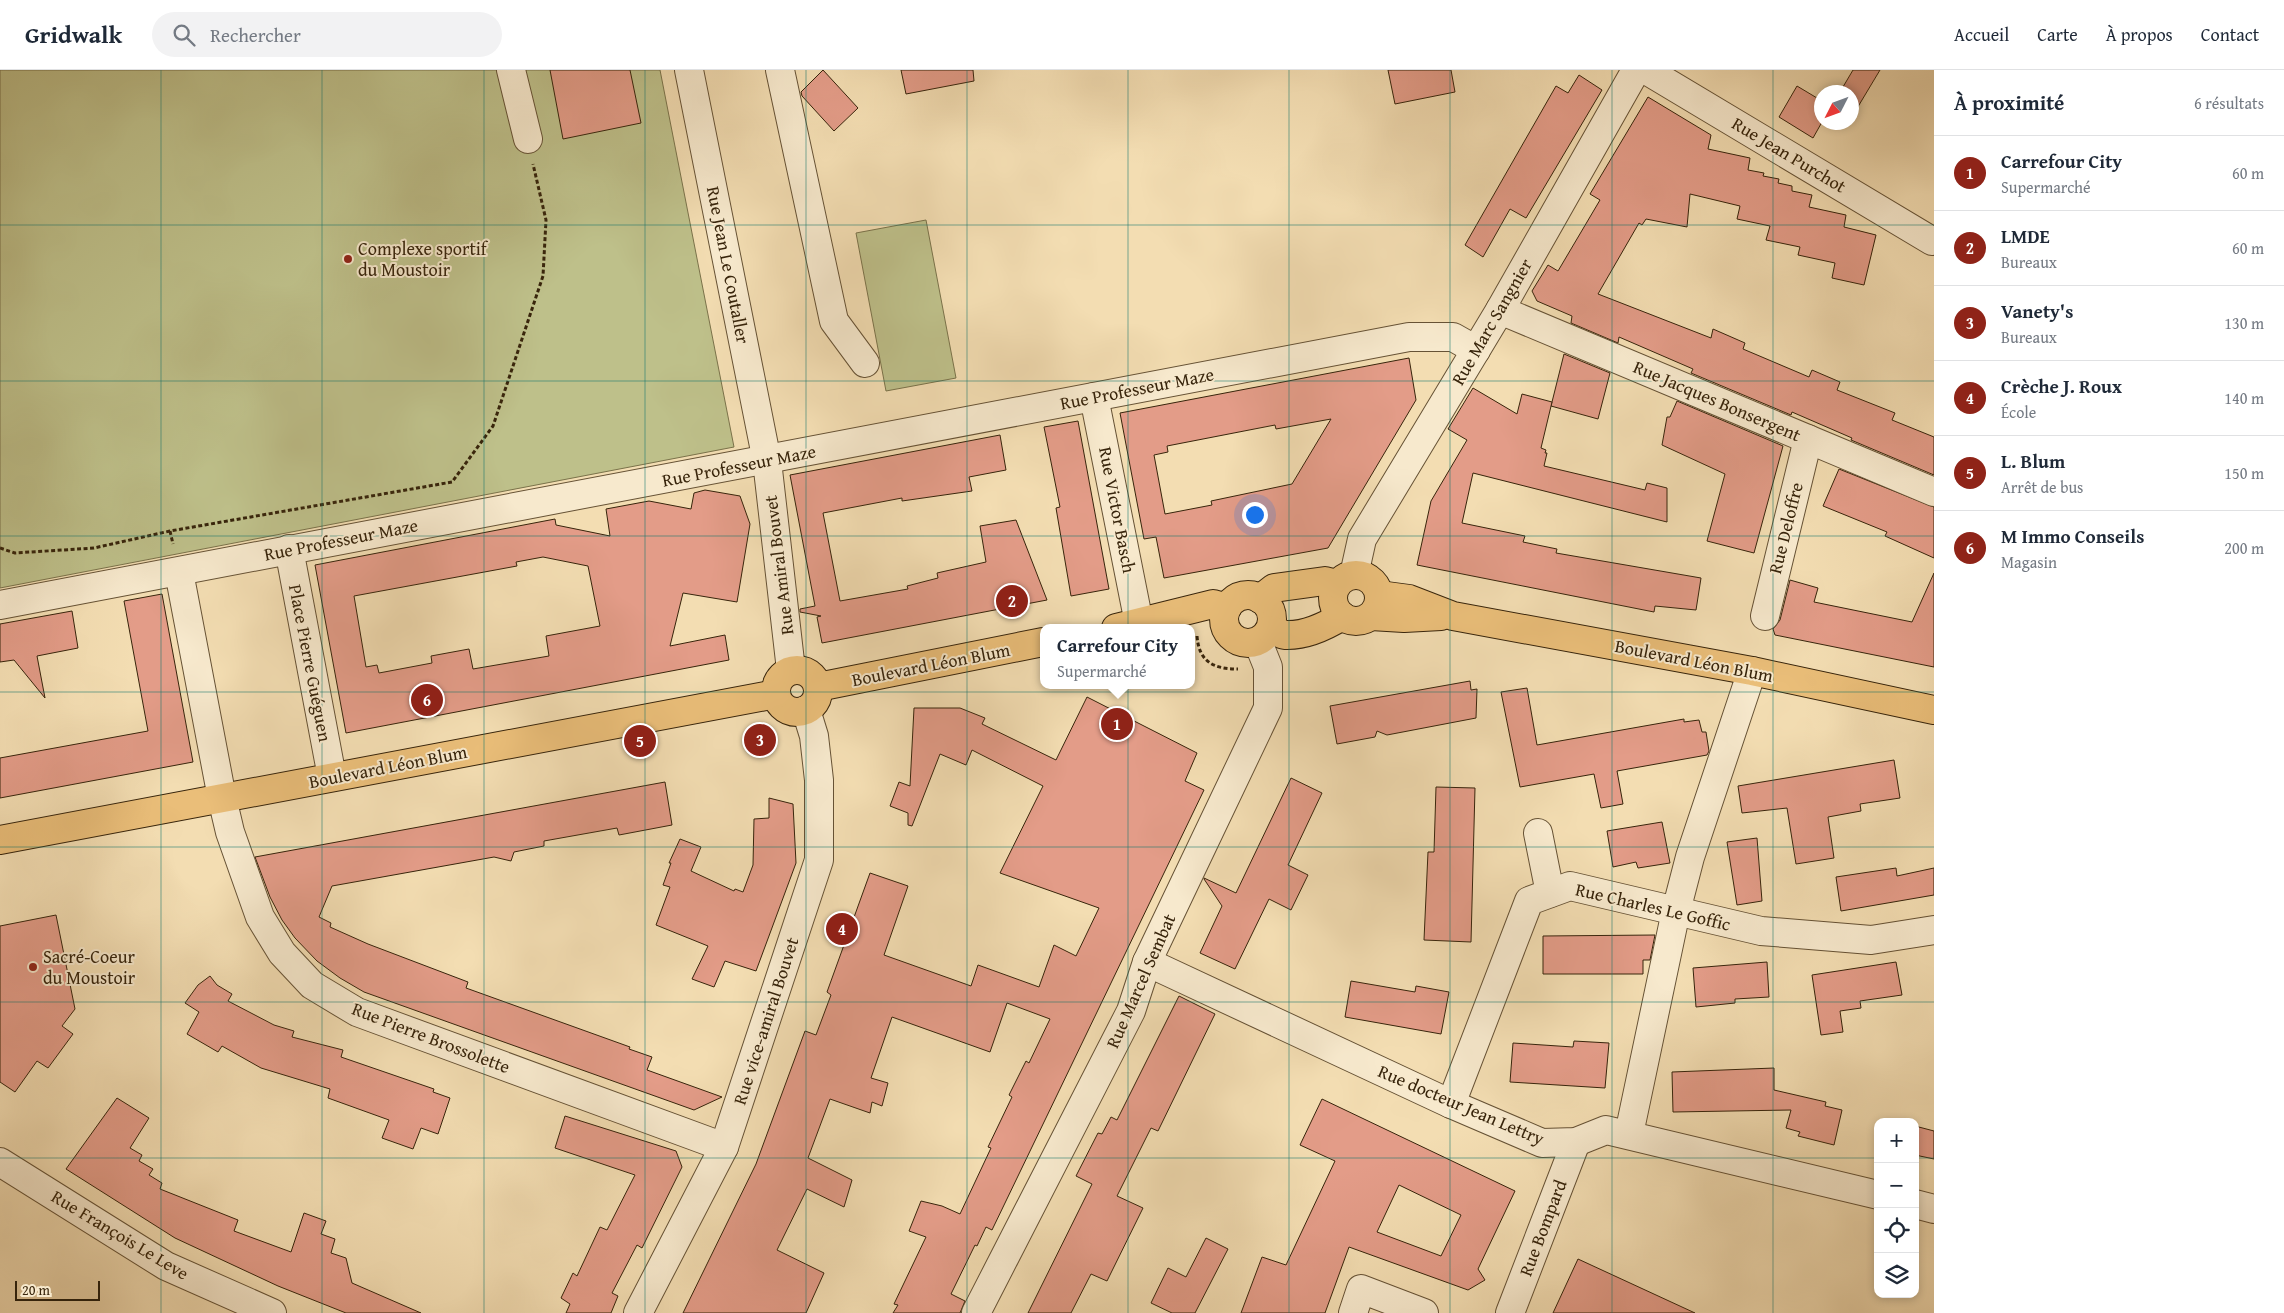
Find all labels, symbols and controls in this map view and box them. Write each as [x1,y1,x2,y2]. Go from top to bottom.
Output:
search box [152,12,502,57]
text: Gridwalk [25,17,122,52]
icon: search [170,21,198,49]
text: Rechercher [210,21,301,49]
text: Accueil [1954,21,2009,48]
text: Carte [2037,21,2078,48]
text: À propos [2106,21,2173,48]
text: Contact [2201,21,2259,48]
north arrow [1814,85,1859,130]
text: À proximité [1954,87,2064,118]
text: 6 résultats [2194,91,2264,115]
street label: Rue Jean Purchot [1727,110,1852,200]
text: Carrefour City [2001,147,2122,175]
text: 1 [1966,161,1974,185]
text: 60 m [2232,161,2264,185]
text: Supermarché [2001,175,2091,199]
street label: Rue Jean Le Coutaller [700,184,757,347]
text: LMDE [2001,222,2050,250]
place label: Complexe sportif du Moustoir [358,235,489,283]
text: 2 [1966,236,1974,260]
text: 60 m [2232,236,2264,260]
text: Bureaux [2001,250,2057,274]
marker: Complexe sportif du Moustoir [342,253,354,265]
street label: Rue Marc Sangnier [1444,253,1539,390]
text: Vanety's [2001,297,2073,325]
text: 3 [1966,311,1974,335]
text: 130 m [2224,311,2264,335]
text: Bureaux [2001,325,2057,349]
street label: Rue Jacques Bonsergent [1629,353,1806,448]
street label: Rue Professeur Maze [1058,360,1216,417]
text: Crèche J. Roux [2001,372,2122,400]
text: 4 [1966,386,1974,410]
text: 140 m [2224,386,2264,410]
text: École [2001,400,2036,424]
street label: Rue Professeur Maze [660,437,818,494]
street label: Rue Victor Basch [1092,445,1143,575]
text: L. Blum [2001,447,2065,475]
text: 5 [1966,461,1974,485]
text: 150 m [2224,461,2264,485]
text: Arrêt de bus [2001,475,2083,499]
street label: Rue Deloffre [1761,479,1810,576]
street label: Rue Amiral Bouvet [756,493,800,636]
your location [1242,502,1268,528]
street label: Rue Professeur Maze [262,511,420,568]
text: M Immo Conseils [2001,522,2144,550]
text: 6 [1966,536,1974,560]
text: 200 m [2224,536,2264,560]
text: Magasin [2001,550,2057,574]
street label: Place Pierre Guéguen [282,582,339,744]
pin: 2 [996,582,1028,620]
popup [1040,624,1195,689]
text: Carrefour City [1057,631,1178,659]
street label: Boulevard Léon Blum [1613,632,1776,689]
street label: Boulevard Léon Blum [849,636,1013,693]
text: Supermarché [1057,659,1146,683]
pin: 6 [411,681,443,719]
pin: 1 [1101,705,1133,743]
pin: 3 [744,721,776,759]
pin: 5 [624,722,656,760]
street label: Boulevard Léon Blum [306,738,470,795]
street label: Rue Charles Le Goffic [1573,876,1733,937]
street label: Rue Marcel Sembat [1099,909,1183,1052]
pin: 4 [826,910,858,948]
street label: Rue vice-amiral Bouvet [726,933,806,1108]
place label: Sacré-Coeur du Moustoir [43,943,136,991]
marker: Sacré-Coeur du Moustoir [27,961,39,973]
street label: Rue Pierre Brossolette [348,995,514,1080]
street label: Rue docteur Jean Lettry [1374,1057,1549,1152]
map controls [1874,1118,1919,1298]
button: + [1874,1118,1919,1163]
button: − [1874,1163,1919,1208]
street label: Rue Bompard [1512,1175,1573,1280]
street label: Rue François Le Leve [47,1183,194,1286]
button: locate [1874,1208,1919,1253]
button: layers [1874,1253,1919,1298]
scale bar [15,1278,100,1301]
text: 20 m [22,1280,50,1300]

